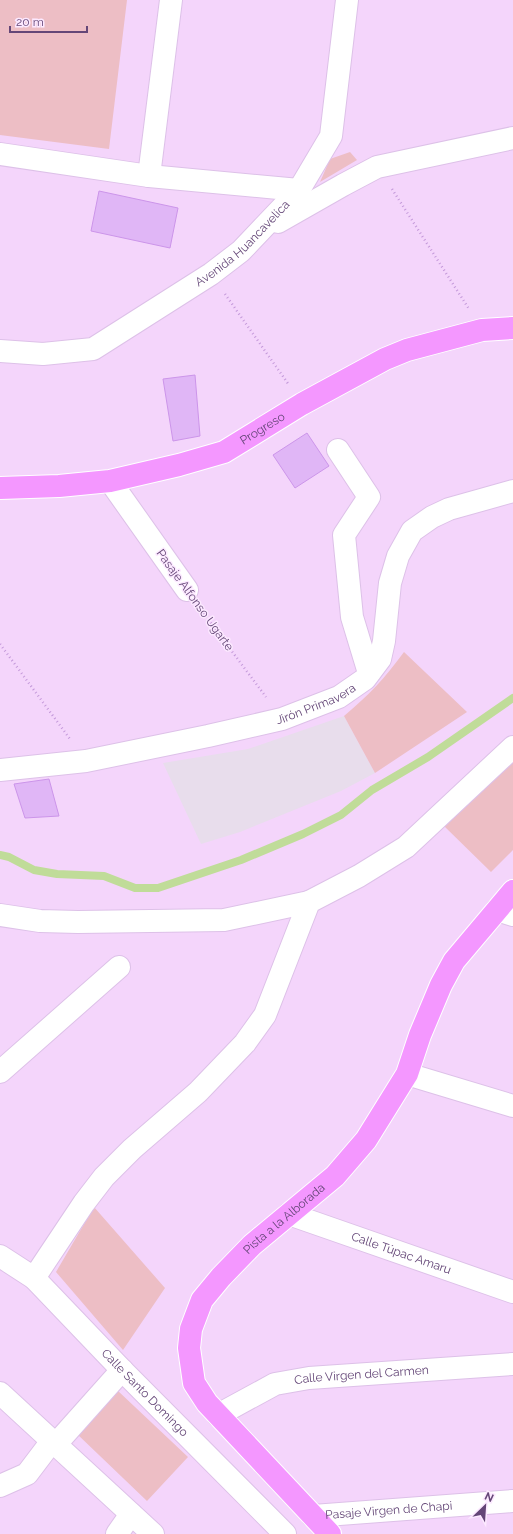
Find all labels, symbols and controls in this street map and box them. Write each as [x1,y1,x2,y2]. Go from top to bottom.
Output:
scale bar [10,8,87,34]
text: 20 m [16,15,44,29]
street label: Avenida Huancavelica [193,197,292,289]
street label: Progreso [237,409,287,447]
street label: Pasaje Alfonso Ugarte [153,547,237,653]
street label: Jirón Primavera [275,681,358,727]
street label: Pista a la Alborada [240,1180,328,1257]
street label: Calle Túpac Amaru [350,1229,453,1277]
street label: Calle Santo Domingo [99,1346,191,1439]
street label: Calle Virgen del Carmen [293,1363,429,1387]
north arrow [465,1486,505,1526]
text: N [482,1490,496,1505]
street label: Pasaje Virgen de Chapi [325,1499,453,1522]

